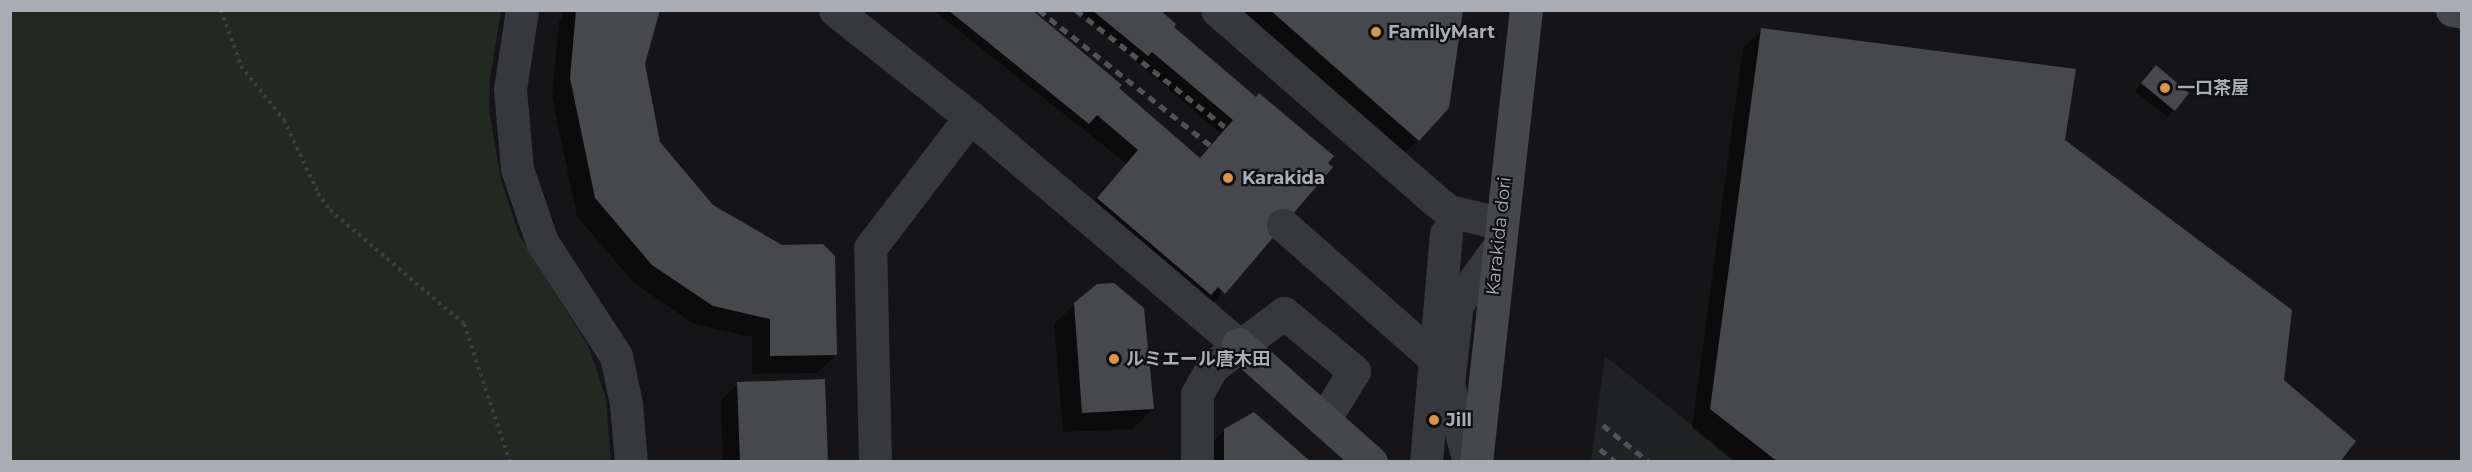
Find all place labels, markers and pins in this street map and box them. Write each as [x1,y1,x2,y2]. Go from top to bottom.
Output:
place label: FamilyMart [1388,21,1495,43]
marker: FamilyMart [1369,25,1383,39]
place label: 一口茶屋 [2177,77,2249,99]
marker: 一口茶屋 [2158,81,2172,95]
place label: Karakida [1242,167,1325,189]
marker: Karakida [1219,169,1237,187]
place label: ルミエール唐木田 [1126,348,1270,370]
marker: ルミエール唐木田 [1107,352,1121,366]
place label: Jill [1446,409,1472,431]
marker: Jill [1427,413,1441,427]

